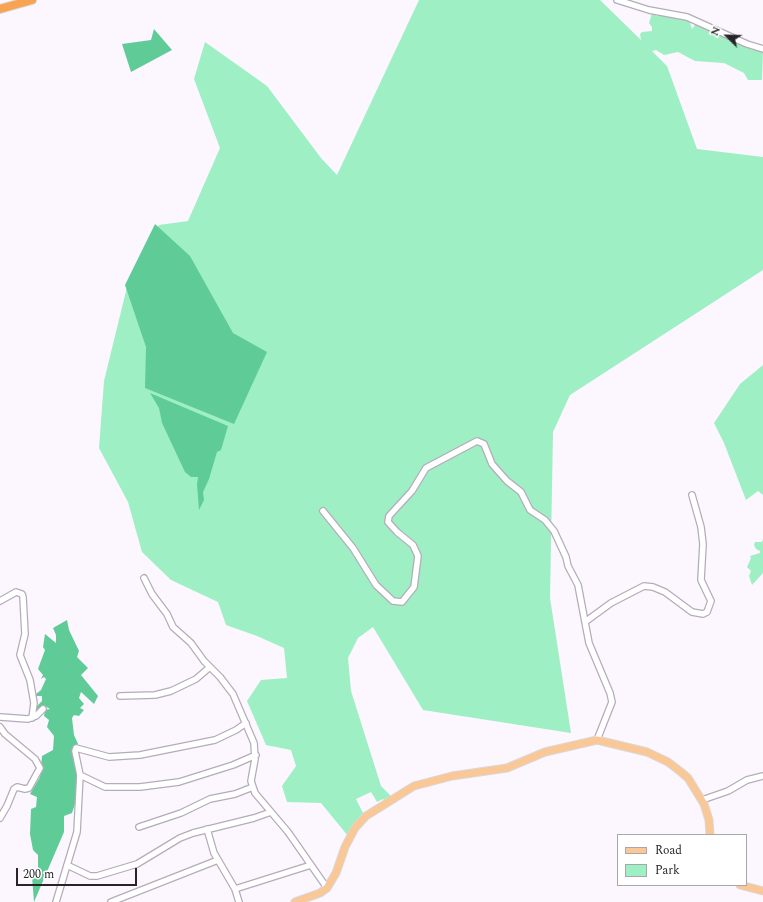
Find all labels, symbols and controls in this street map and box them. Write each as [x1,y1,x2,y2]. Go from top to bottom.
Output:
north arrow [707,16,747,56]
text: N [706,24,725,39]
legend [617,834,747,886]
text: Road [655,841,682,860]
scale bar [18,860,139,886]
text: Park [655,861,680,880]
text: 200 m [23,865,54,884]

